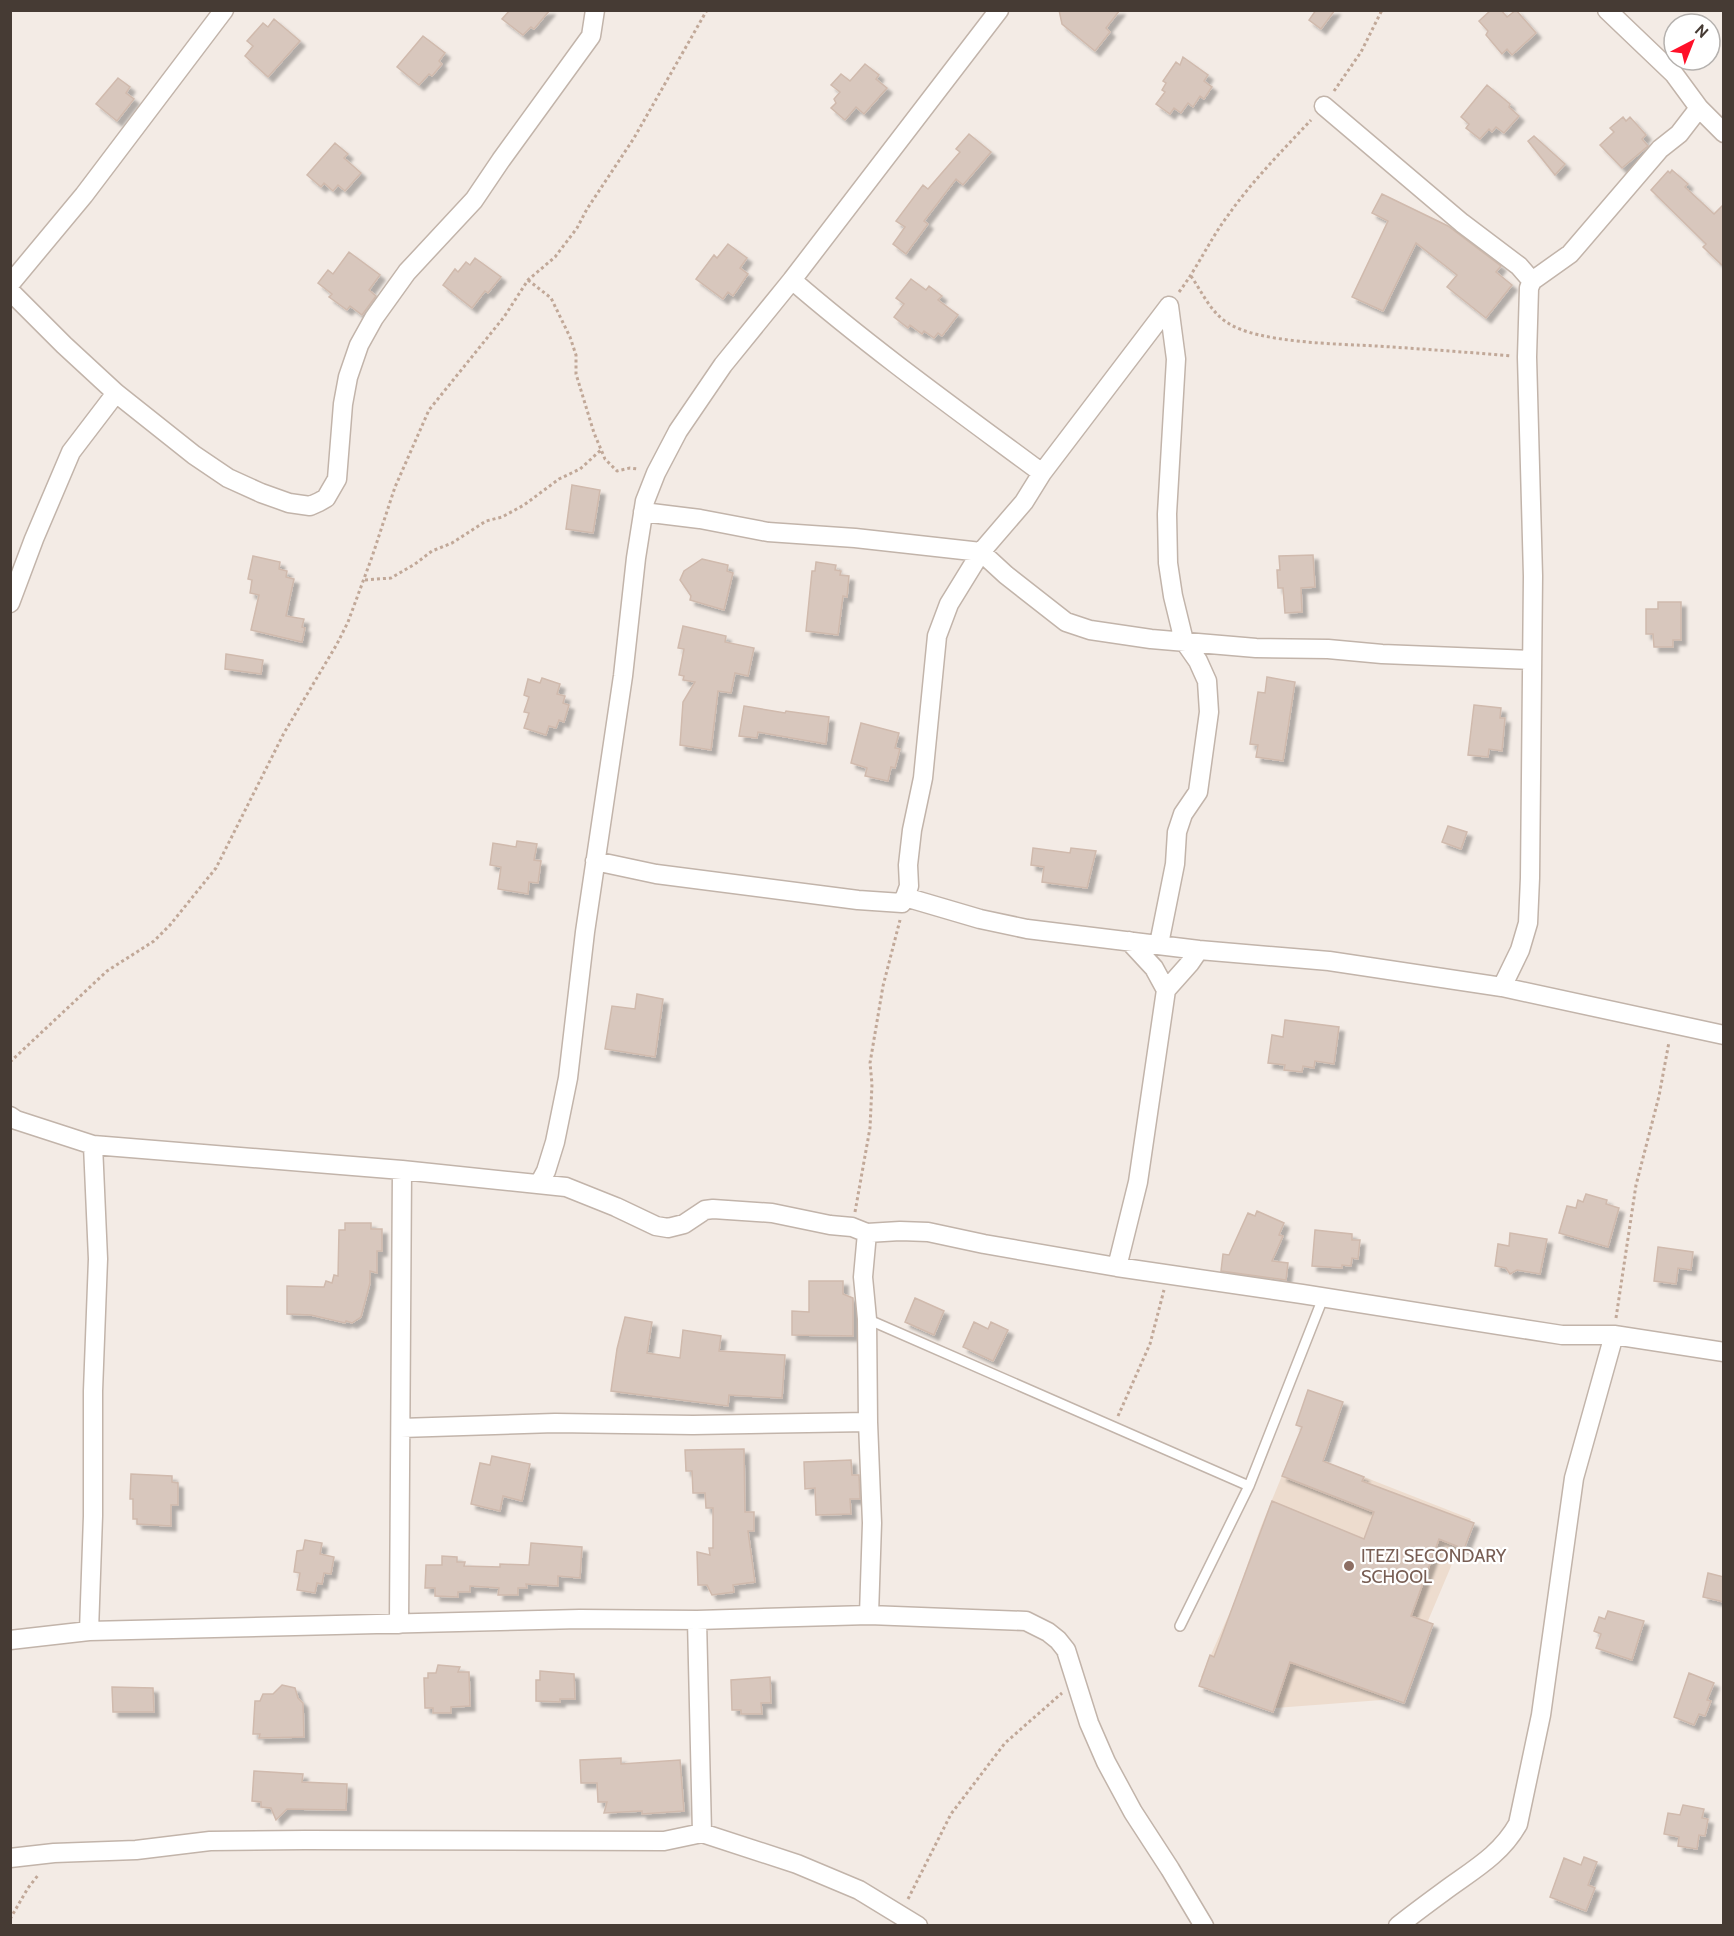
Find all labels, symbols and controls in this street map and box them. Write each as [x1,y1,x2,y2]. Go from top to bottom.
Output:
north arrow [1662,12,1722,72]
text: N [1691,20,1712,42]
place label: ITEZI SECONDARY SCHOOL [1361,1545,1507,1588]
marker: ITEZI SECONDARY SCHOOL [1342,1559,1356,1573]

